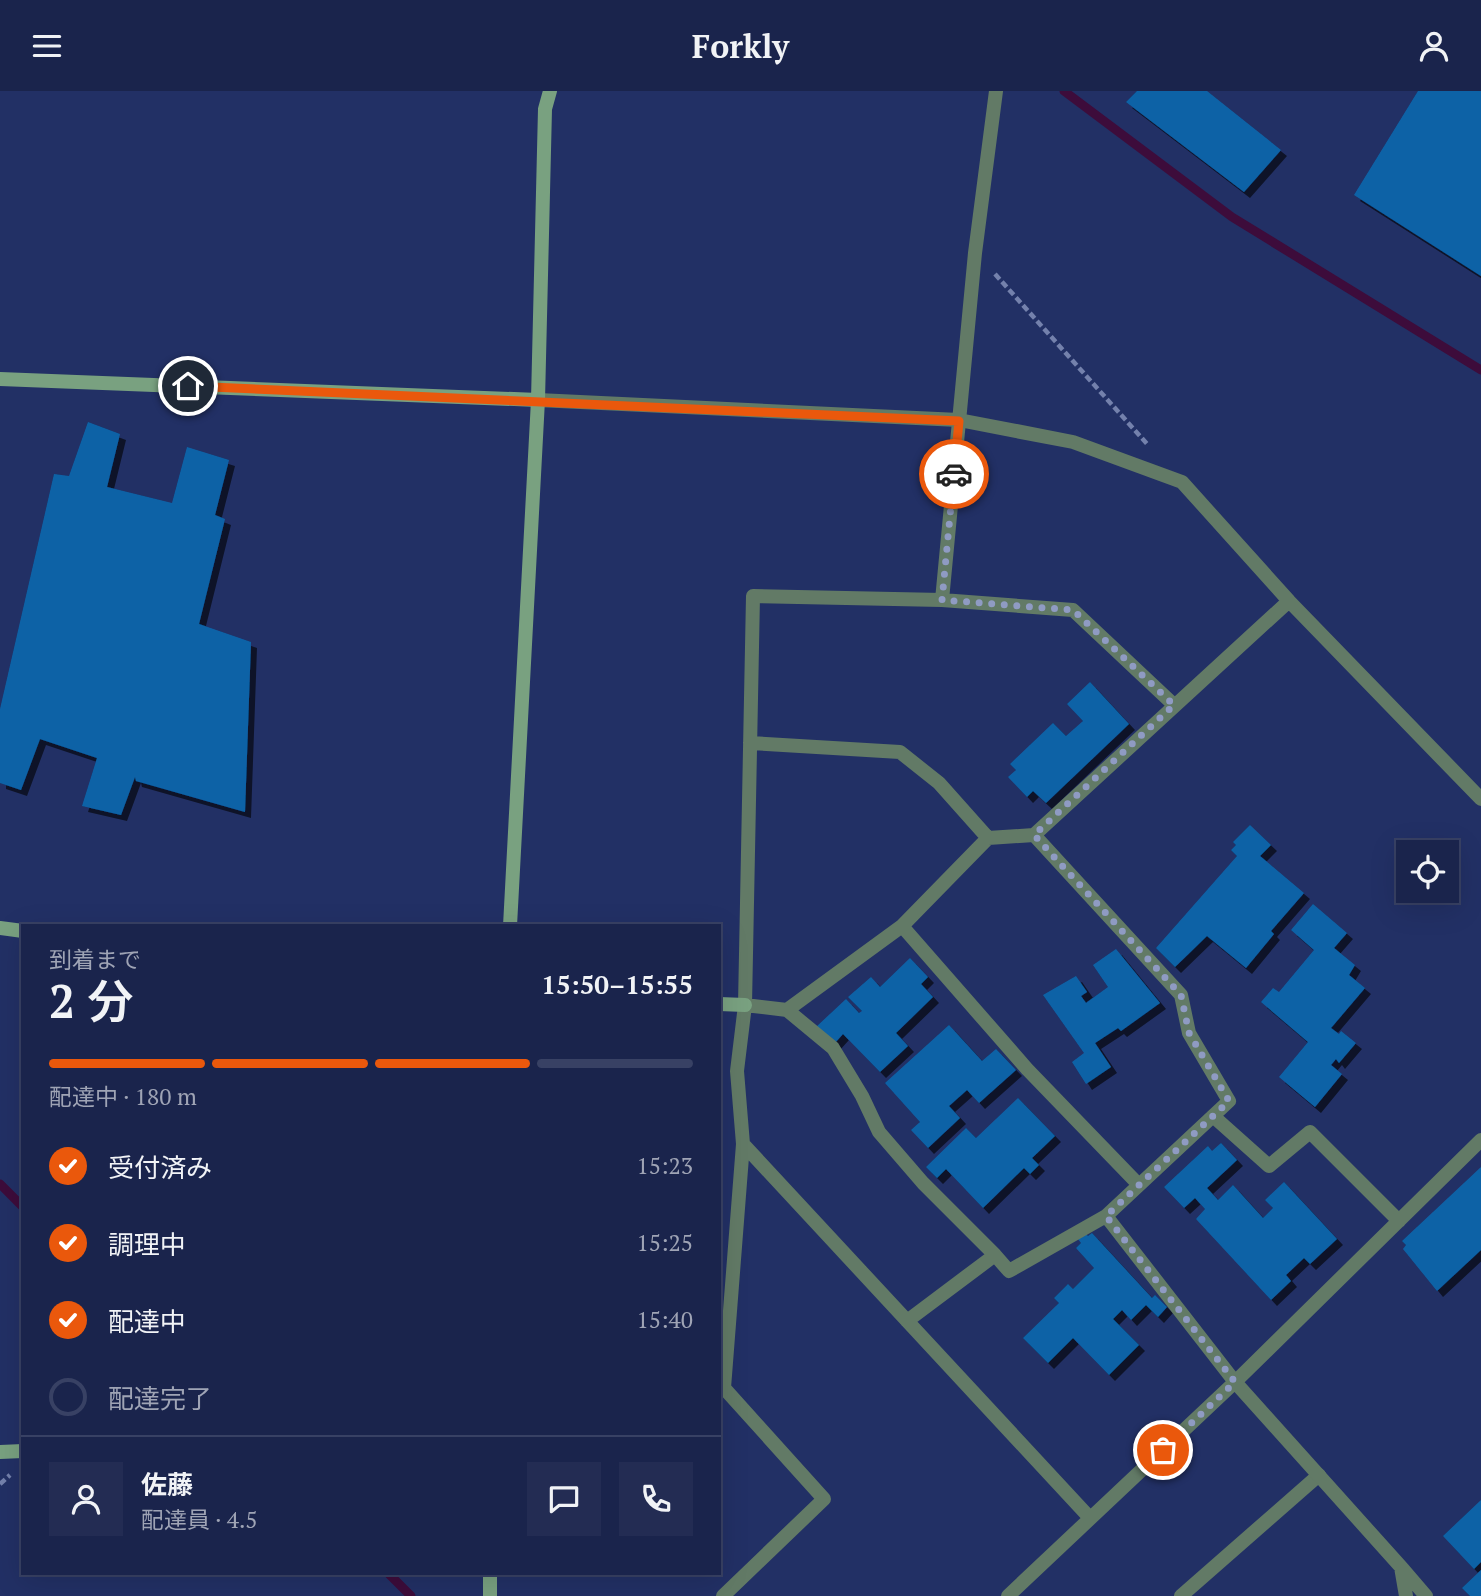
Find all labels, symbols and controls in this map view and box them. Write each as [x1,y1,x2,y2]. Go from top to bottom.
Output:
text: Forkly [692,25,789,67]
icon: menu [28,27,66,65]
icon: person [1415,27,1453,65]
pin [158,356,218,416]
icon: home [169,367,207,405]
courier [919,439,989,509]
icon: car [935,455,973,493]
map controls [1396,840,1459,903]
button: locate [1396,840,1459,903]
text: 到着まで [49,944,141,975]
text: 15:50–15:55 [541,967,693,1001]
text: 2 分 [49,970,133,1031]
text: 配達中 · 180 m [49,1081,197,1112]
icon: check [49,1147,87,1185]
text: 受付済み [108,1150,212,1184]
text: 15:23 [636,1150,693,1181]
icon: check [49,1224,87,1262]
text: 調理中 [108,1227,186,1261]
text: 15:25 [636,1227,693,1258]
icon: check [49,1301,87,1339]
text: 配達中 [108,1304,186,1338]
text: 15:40 [636,1304,693,1335]
text: 配達完了 [108,1381,212,1415]
pin [1133,1420,1193,1480]
icon: bag [1144,1431,1182,1469]
button: person [49,1462,123,1536]
button: chat [527,1462,601,1536]
button: phone [619,1462,693,1536]
text: 佐藤 [141,1467,193,1501]
text: 配達員 · 4.5 [141,1504,258,1535]

